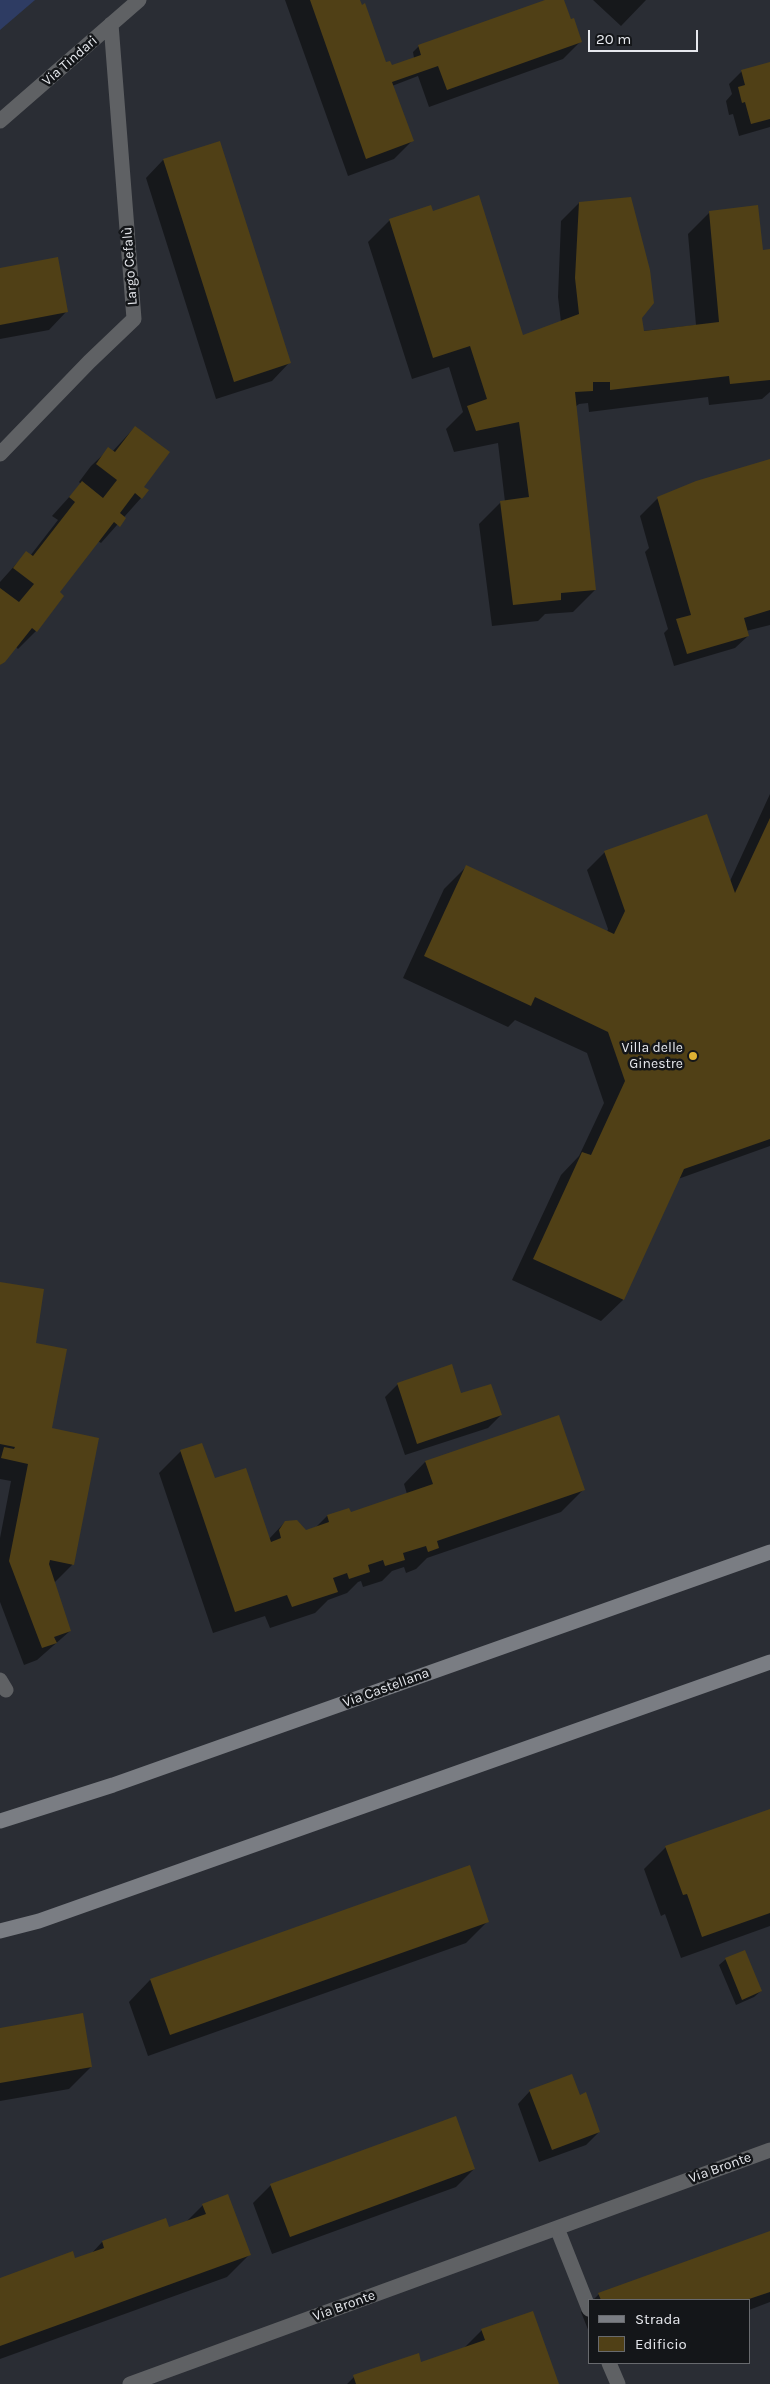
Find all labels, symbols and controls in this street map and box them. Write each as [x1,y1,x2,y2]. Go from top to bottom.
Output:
scale bar [590,20,700,52]
text: 20 m [596,30,631,48]
street label: Via Tindari [39,32,101,90]
street label: Largo Cefalù [119,226,141,306]
place label: Villa delle Ginestre [622,1040,683,1072]
marker: Villa delle Ginestre [687,1050,699,1062]
street label: Via Castellana [340,1665,432,1711]
street label: Via Bronte [686,2149,754,2187]
street label: Via Bronte [310,2287,378,2325]
legend [588,2299,750,2364]
text: Strada [635,2310,681,2328]
text: Edificio [635,2335,687,2353]

